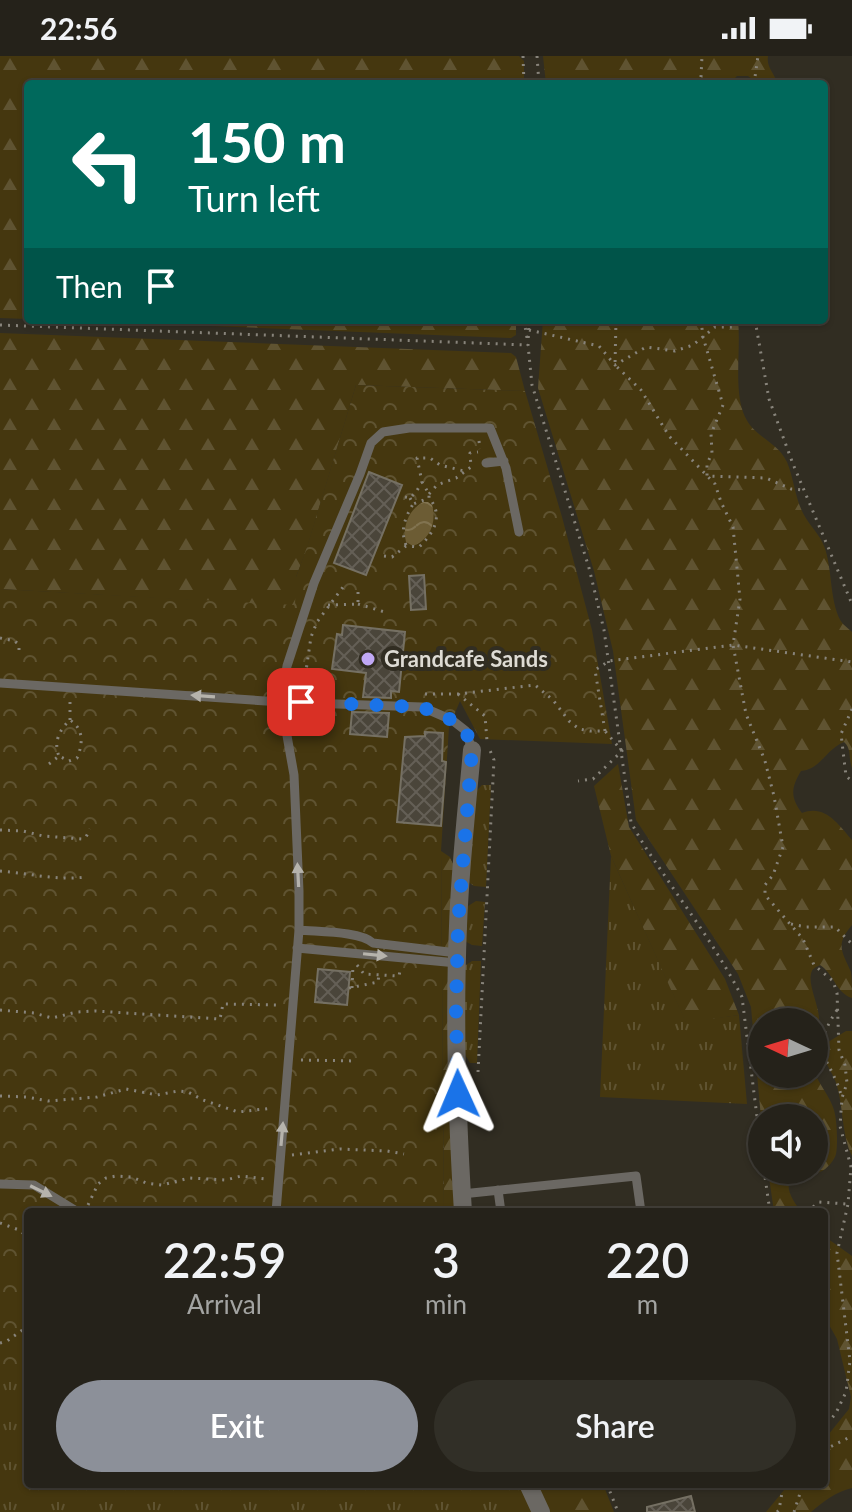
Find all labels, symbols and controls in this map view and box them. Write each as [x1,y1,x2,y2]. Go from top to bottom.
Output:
text: 22:56 [40,10,117,46]
text: 150 m [188,108,346,175]
icon: left [56,112,160,216]
text: Turn left [188,176,320,220]
icon: arrive [139,264,183,308]
text: Then [56,268,123,304]
place label: Grandcafe Sands [384,645,548,672]
marker: Grandcafe Sands [359,650,377,668]
pin [267,668,335,736]
icon: arrive [279,680,323,724]
one-way arrow [190,689,215,702]
one-way arrow [292,862,305,887]
one-way arrow [363,949,388,962]
north arrow [748,1008,828,1088]
map controls [748,1008,828,1184]
position arrow [416,1052,500,1136]
button: sound [748,1104,828,1184]
one-way arrow [276,1121,289,1146]
one-way arrow [30,1184,53,1198]
text: 22:59 [163,1231,286,1288]
text: 3 [432,1231,460,1288]
text: 220 [606,1231,689,1288]
text: Arrival [187,1288,262,1320]
text: min [425,1288,467,1320]
text: m [637,1288,658,1320]
button: Exit [56,1380,418,1472]
button: Share [434,1380,796,1472]

